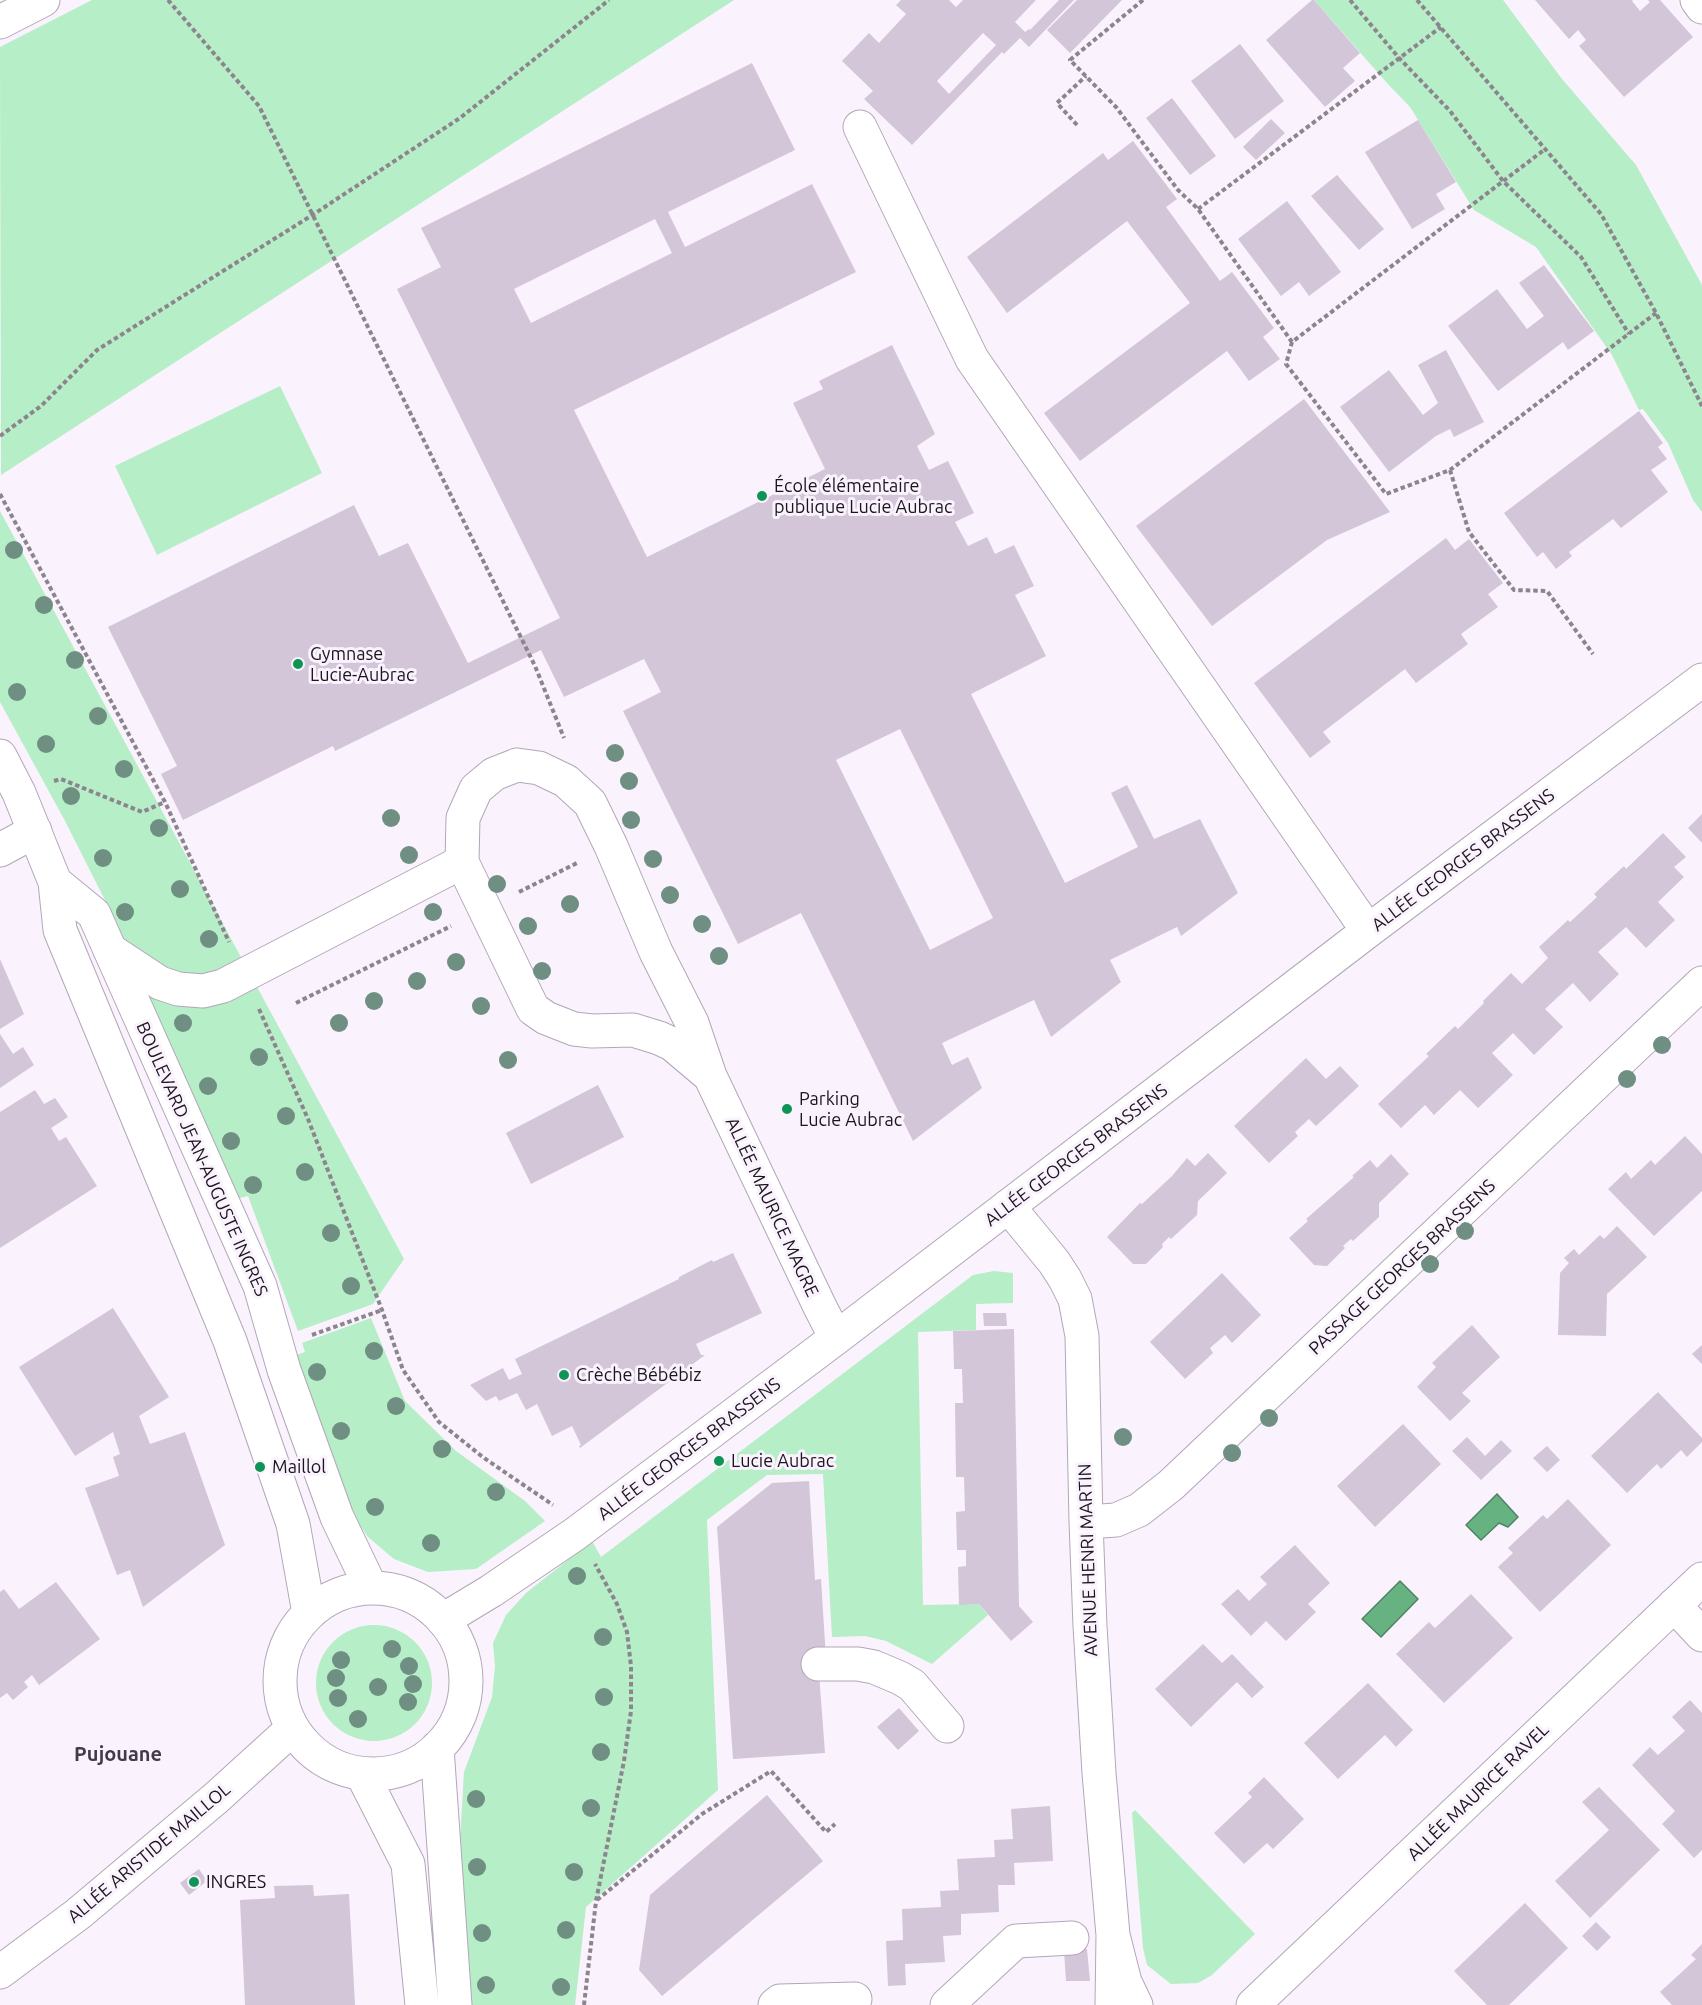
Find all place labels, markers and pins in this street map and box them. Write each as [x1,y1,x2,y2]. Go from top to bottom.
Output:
place label: École élémentaire publique Lucie Aubrac [774,475,952,518]
marker: École élémentaire publique Lucie Aubrac [755,489,769,503]
place label: Gymnase Lucie-Aubrac [310,643,414,686]
marker: Gymnase Lucie-Aubrac [291,657,305,671]
place label: Parking Lucie Aubrac [799,1088,902,1130]
marker: Parking Lucie Aubrac [780,1102,794,1116]
place label: Crèche Bébébiz [576,1364,701,1386]
marker: Crèche Bébébiz [557,1368,571,1382]
place label: Lucie Aubrac [731,1450,834,1472]
marker: Lucie Aubrac [712,1454,726,1468]
place label: Maillol [272,1456,326,1478]
marker: Maillol [253,1460,267,1474]
place label: INGRES [206,1871,266,1893]
marker: INGRES [187,1875,201,1889]

